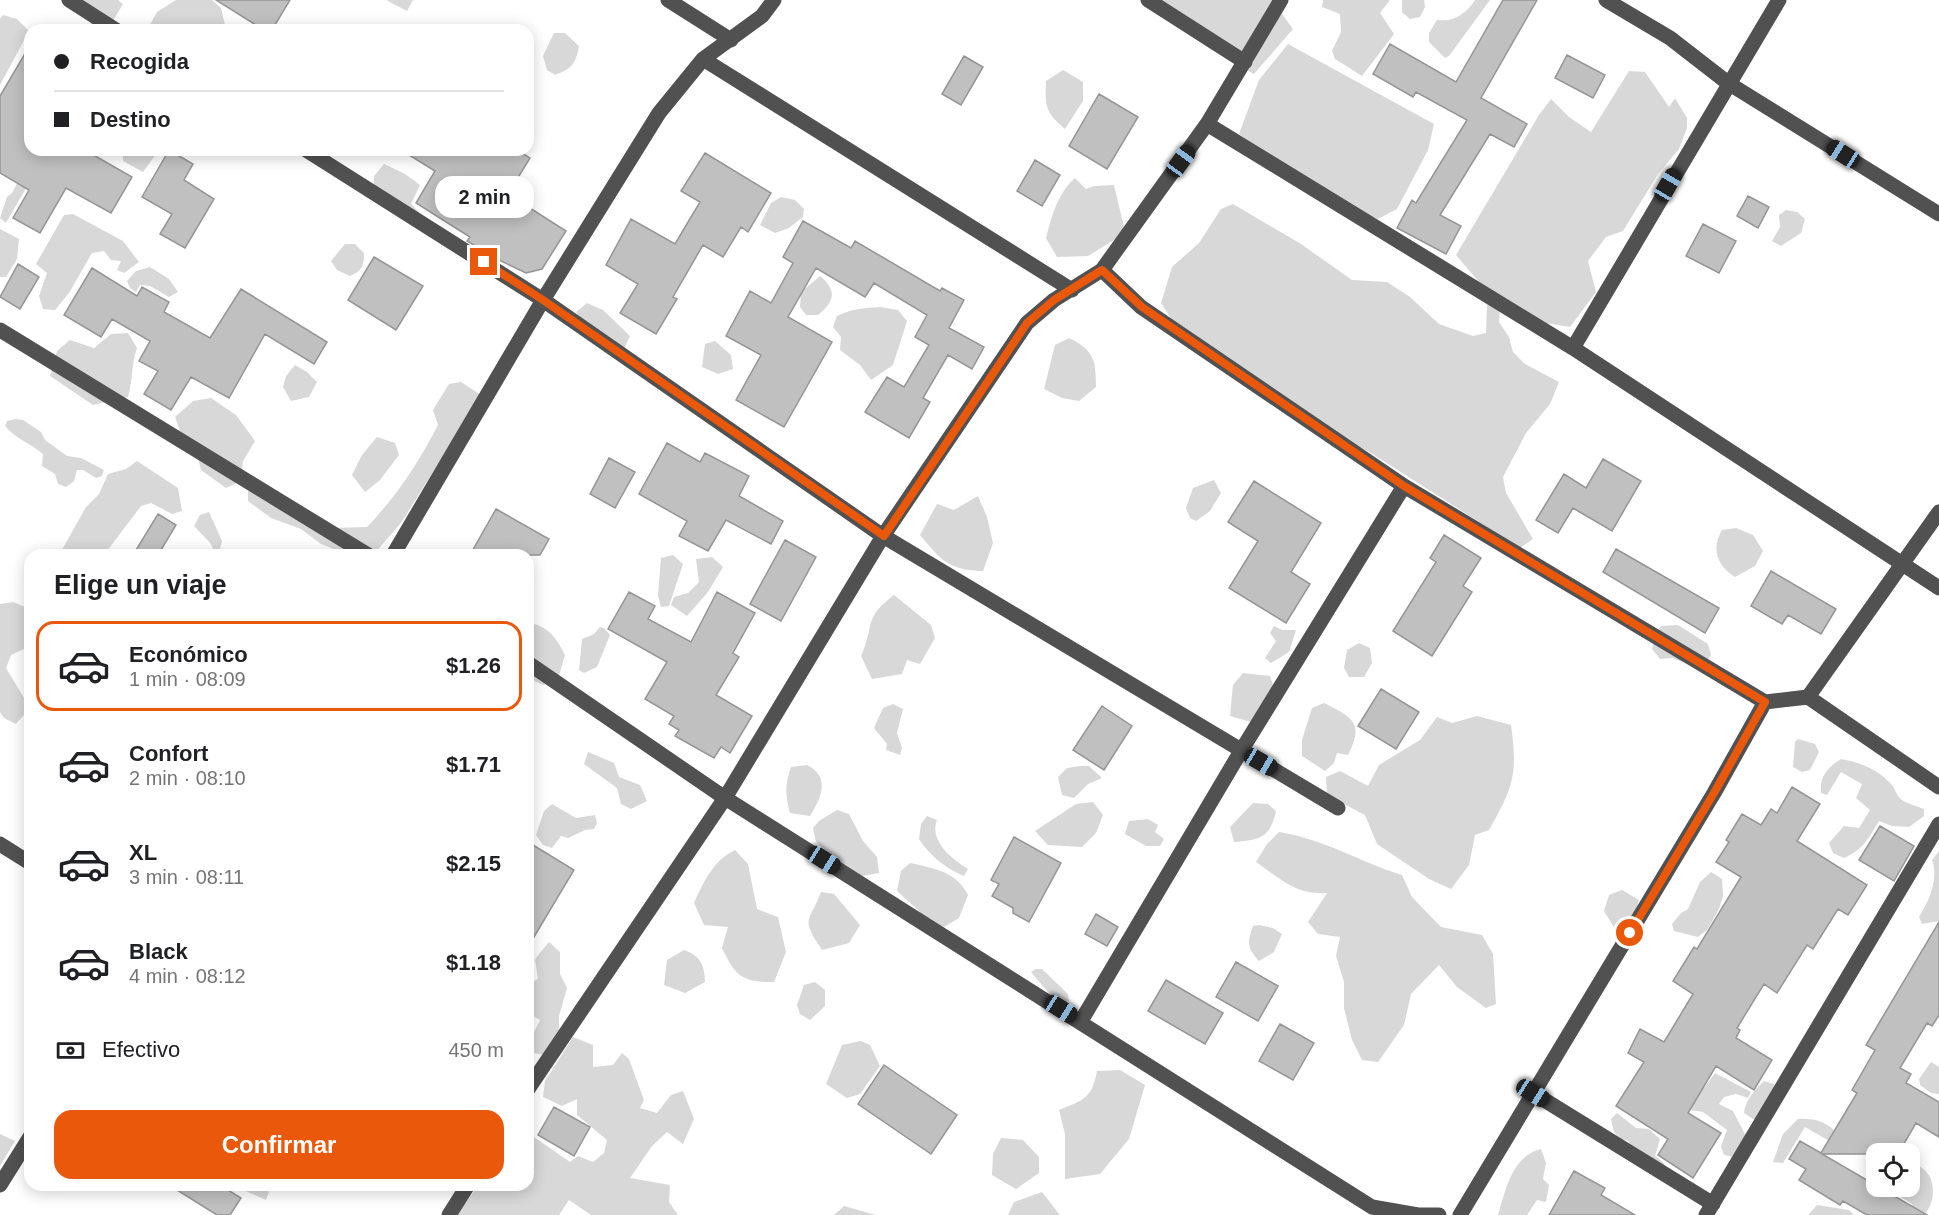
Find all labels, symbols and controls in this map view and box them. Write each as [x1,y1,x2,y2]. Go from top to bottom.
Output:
text: Recogida [90,49,189,74]
text: Destino [90,107,171,132]
car [1823,137,1863,171]
car [1163,141,1199,181]
car [1651,165,1685,205]
callout: 2 min [434,175,534,217]
text: 2 min [458,186,511,208]
route end [470,248,497,275]
text: Elige un viaje [54,570,227,600]
icon: car [57,639,111,693]
text: Económico [129,642,248,667]
text: $1.26 [446,653,501,678]
text: 1 min · 08:09 [129,668,246,690]
icon: car [57,738,111,792]
text: Confort [129,741,208,766]
car [1241,745,1281,779]
text: $1.71 [446,752,501,777]
text: 2 min · 08:10 [129,767,246,789]
icon: car [57,837,111,891]
text: XL [129,840,157,865]
car [804,843,844,877]
text: $2.15 [446,851,501,876]
text: 3 min · 08:11 [129,866,244,888]
route start [1616,919,1643,946]
icon: car [57,936,111,990]
text: Black [129,939,188,964]
text: $1.18 [446,950,501,975]
text: 4 min · 08:12 [129,965,246,987]
car [1041,992,1081,1026]
icon: cash [54,1034,87,1067]
text: Efectivo [102,1037,180,1062]
text: 450 m [448,1039,504,1061]
car [1513,1076,1553,1110]
button: Confirmar [54,1110,504,1179]
map controls [1866,1143,1920,1197]
button: locate [1866,1143,1920,1197]

